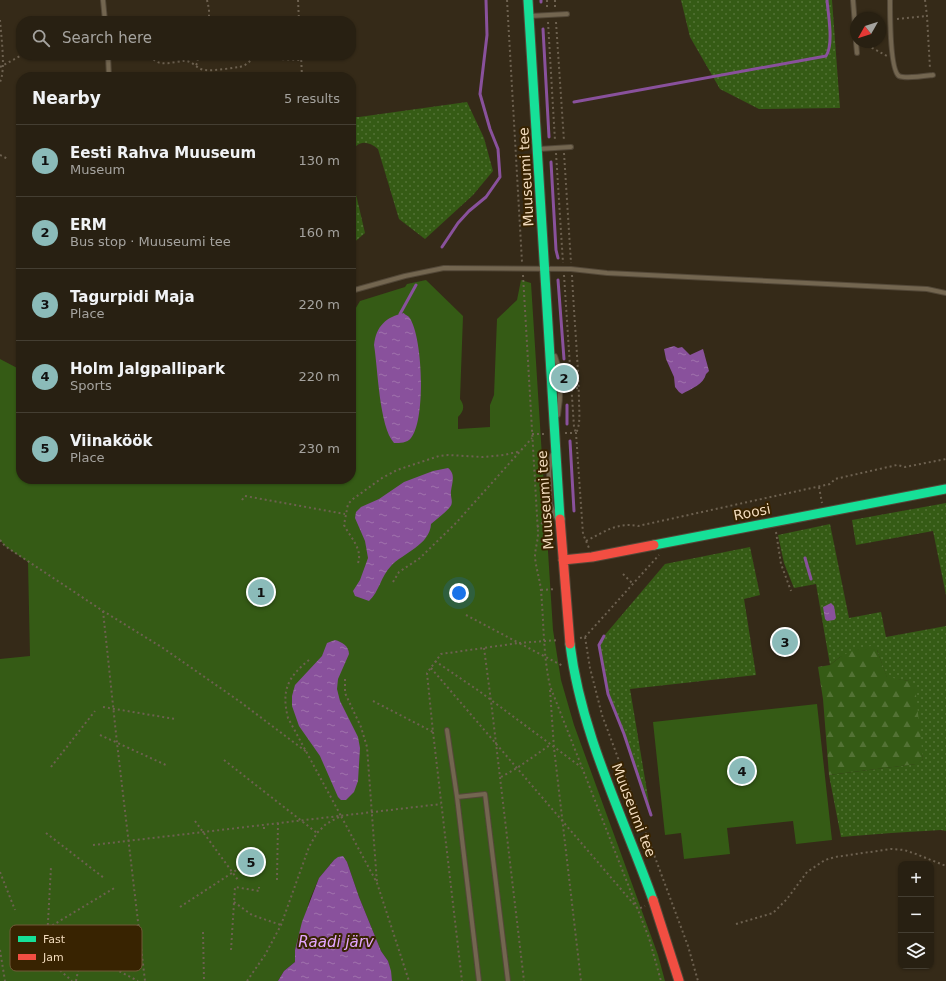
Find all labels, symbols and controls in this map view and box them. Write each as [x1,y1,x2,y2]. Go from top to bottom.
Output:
north arrow [850,12,886,48]
search box [16,16,356,60]
icon: search [30,27,52,49]
text: Search here [62,29,152,47]
text: Nearby [32,88,101,108]
text: 5 results [284,91,340,106]
street label: Muuseumi tee [515,127,537,227]
text: Eesti Rahva Muuseum [70,144,256,162]
text: 1 [40,153,50,168]
text: 130 m [298,153,340,168]
text: Museum [70,162,125,177]
text: ERM [70,216,107,234]
text: 2 [40,225,50,240]
text: 160 m [298,225,340,240]
text: Bus stop · Muuseumi tee [70,234,231,249]
text: Tagurpidi Maja [70,288,195,306]
text: 3 [40,297,50,312]
text: 220 m [298,297,340,312]
text: Place [70,306,105,321]
text: Holm Jalgpallipark [70,360,225,378]
pin: 2 [551,363,577,393]
text: 4 [40,369,50,384]
text: 220 m [298,369,340,384]
text: Sports [70,378,112,393]
text: Viinaköök [70,432,153,450]
text: 5 [40,441,50,456]
text: 230 m [298,441,340,456]
text: Place [70,450,105,465]
street label: Muuseumi tee [534,450,556,550]
street label: Roosi [732,501,772,523]
pin: 1 [248,577,274,607]
your location [449,583,469,603]
pin: 3 [772,627,798,657]
pin: 4 [729,756,755,786]
street label: Muuseumi tee [609,761,659,859]
pin: 5 [238,847,264,877]
map controls [898,861,934,969]
button: + [898,861,934,897]
button: − [898,897,934,933]
legend [10,925,142,971]
text: Fast [43,933,66,946]
water label: Raadi järv [298,933,375,951]
button: layers [898,933,934,969]
text: Jam [42,951,64,964]

